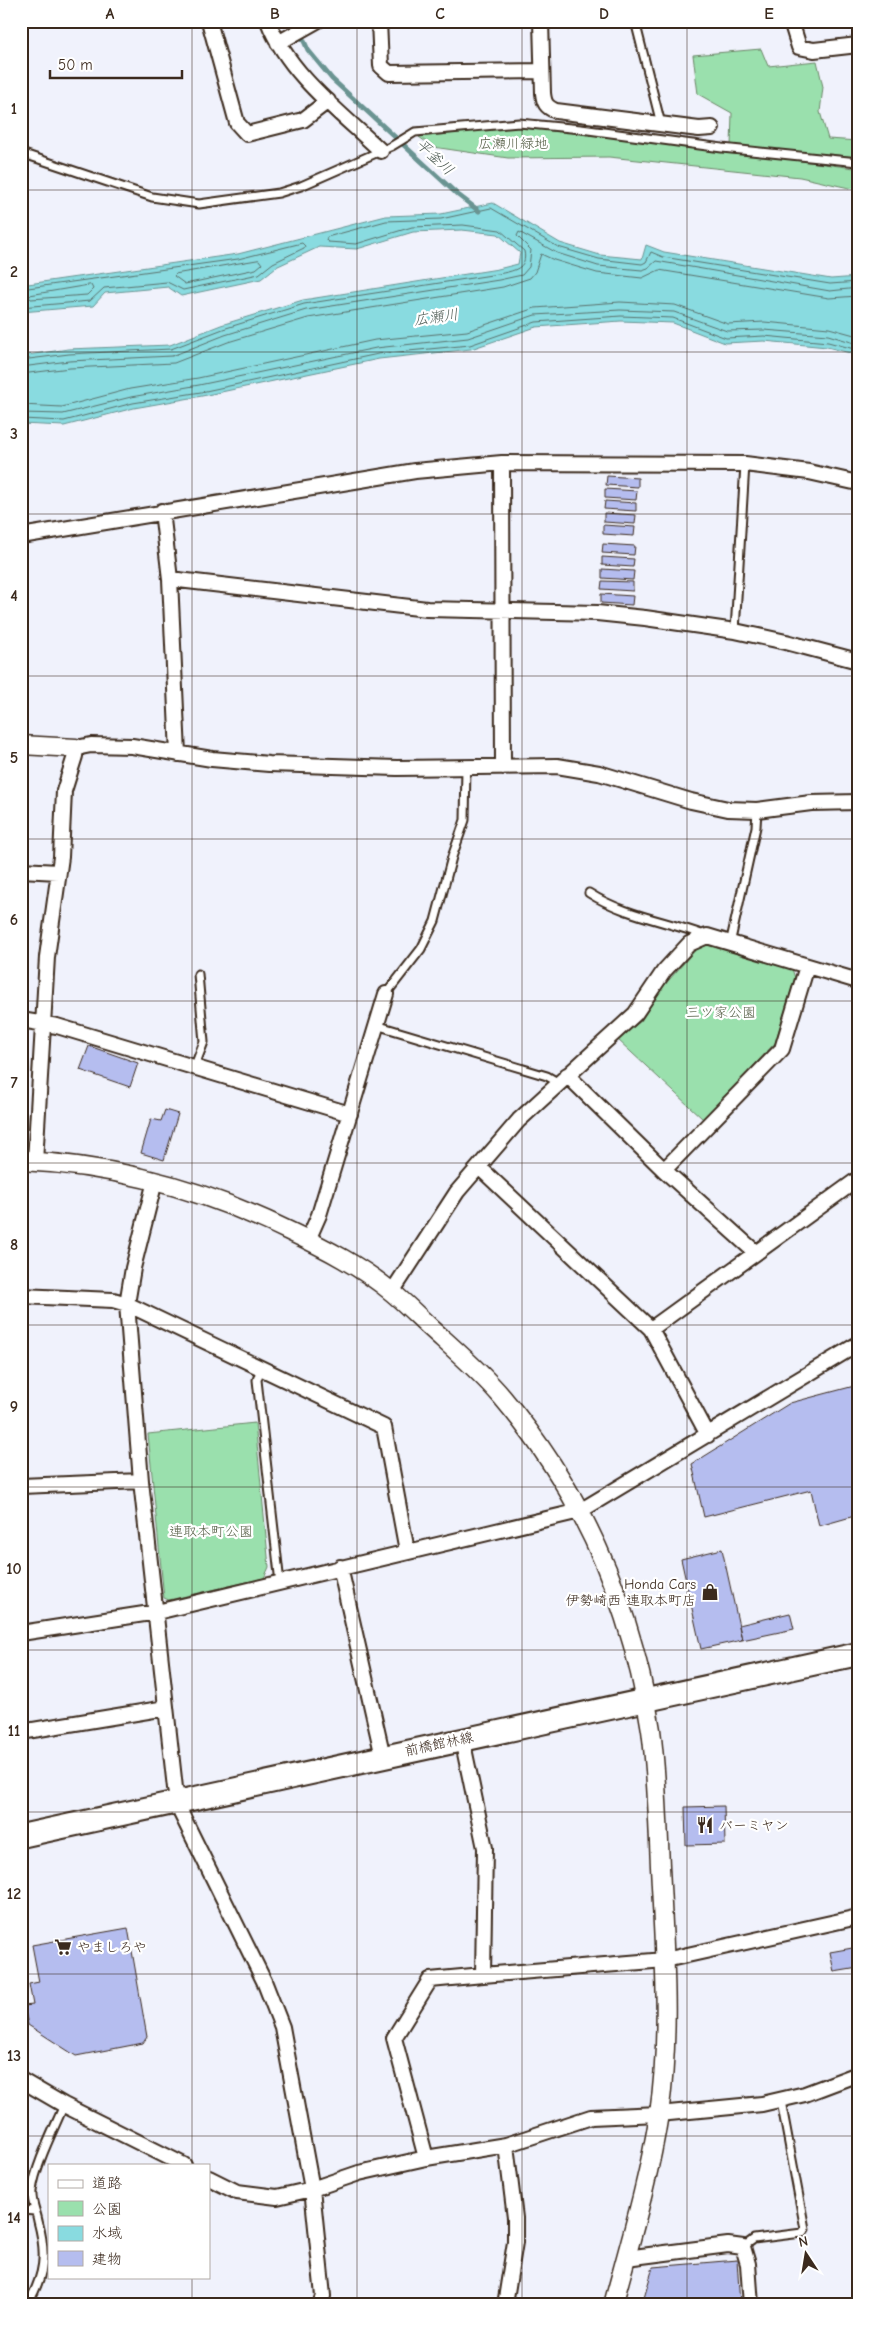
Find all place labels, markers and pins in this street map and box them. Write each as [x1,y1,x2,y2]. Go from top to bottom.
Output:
place label: Honda Cars 伊勢崎西 連取本町店 [565,1576,696,1609]
shop icon: Honda Cars 伊勢崎西 連取本町店 [700,1582,720,1602]
restaurant icon: バーミヤン [695,1815,715,1835]
place label: バーミヤン [719,1817,789,1834]
supermarket icon: やましろや [53,1937,73,1957]
place label: やましろや [77,1939,147,1956]

